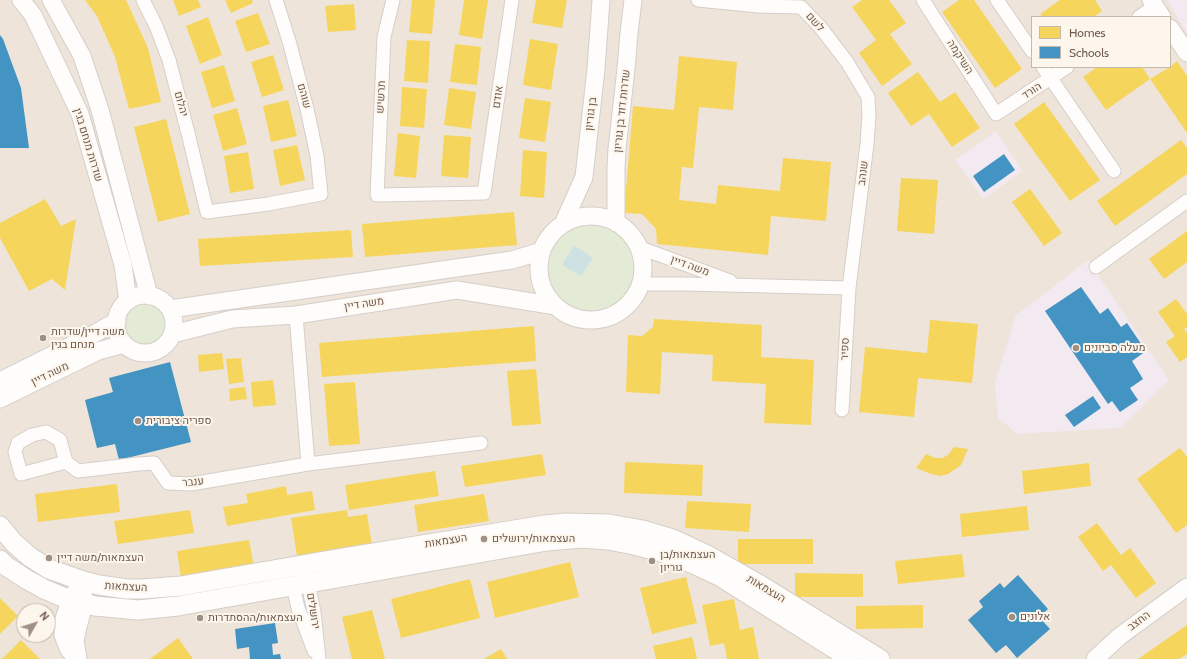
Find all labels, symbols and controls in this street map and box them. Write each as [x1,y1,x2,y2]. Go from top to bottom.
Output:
street label: לשם [803,10,827,34]
legend [1031,16,1171,68]
text: Homes [1069,25,1106,40]
street label: השיקמה [944,37,976,77]
text: Schools [1069,45,1109,60]
street label: שדרות דוד בן גוריון [611,69,633,153]
street label: תרשיש [374,80,388,114]
street label: הורד [1020,80,1044,102]
street label: שוהם [294,82,314,110]
street label: אודם [490,85,506,109]
street label: יהלום [171,90,191,118]
street label: בן גוריון [582,96,600,132]
street label: שדרות מנחם בגין [71,107,105,183]
street label: שנהב [855,160,871,186]
street label: משה דיין [669,253,711,279]
street label: משה דיין [343,294,385,314]
place label: משה דיין/שדרות מנחם בגין [51,325,125,351]
marker: משה דיין/שדרות מנחם בגין [38,333,48,343]
street label: ספיר [838,337,852,361]
place label: מעלה סביונים [1084,341,1146,355]
marker: מעלה סביונים [1071,343,1081,353]
street label: משה דיין [29,359,71,389]
place label: ספריה ציבורית [146,414,212,428]
marker: ספריה ציבורית [133,416,143,426]
street label: ענבר [182,474,204,490]
street label: העצמאות [424,531,468,551]
place label: העצמאות/ירושלים [492,532,575,546]
marker: העצמאות/ירושלים [479,534,489,544]
place label: העצמאות/בן גוריון [660,548,716,574]
place label: העצמאות/משה דיין [57,551,144,565]
marker: העצמאות/משה דיין [44,553,54,563]
marker: העצמאות/בן גוריון [647,556,657,566]
street label: העצמאות [744,572,788,606]
street label: העצמאות [104,579,148,595]
street label: ירושלים [304,592,322,630]
north arrow [16,603,56,643]
street label: החצב [1125,608,1153,634]
text: N [37,609,52,624]
place label: אלונים [1020,610,1050,624]
place label: העצמאות/ההסתדרות [208,611,303,625]
marker: אלונים [1007,612,1017,622]
marker: העצמאות/ההסתדרות [195,613,205,623]

